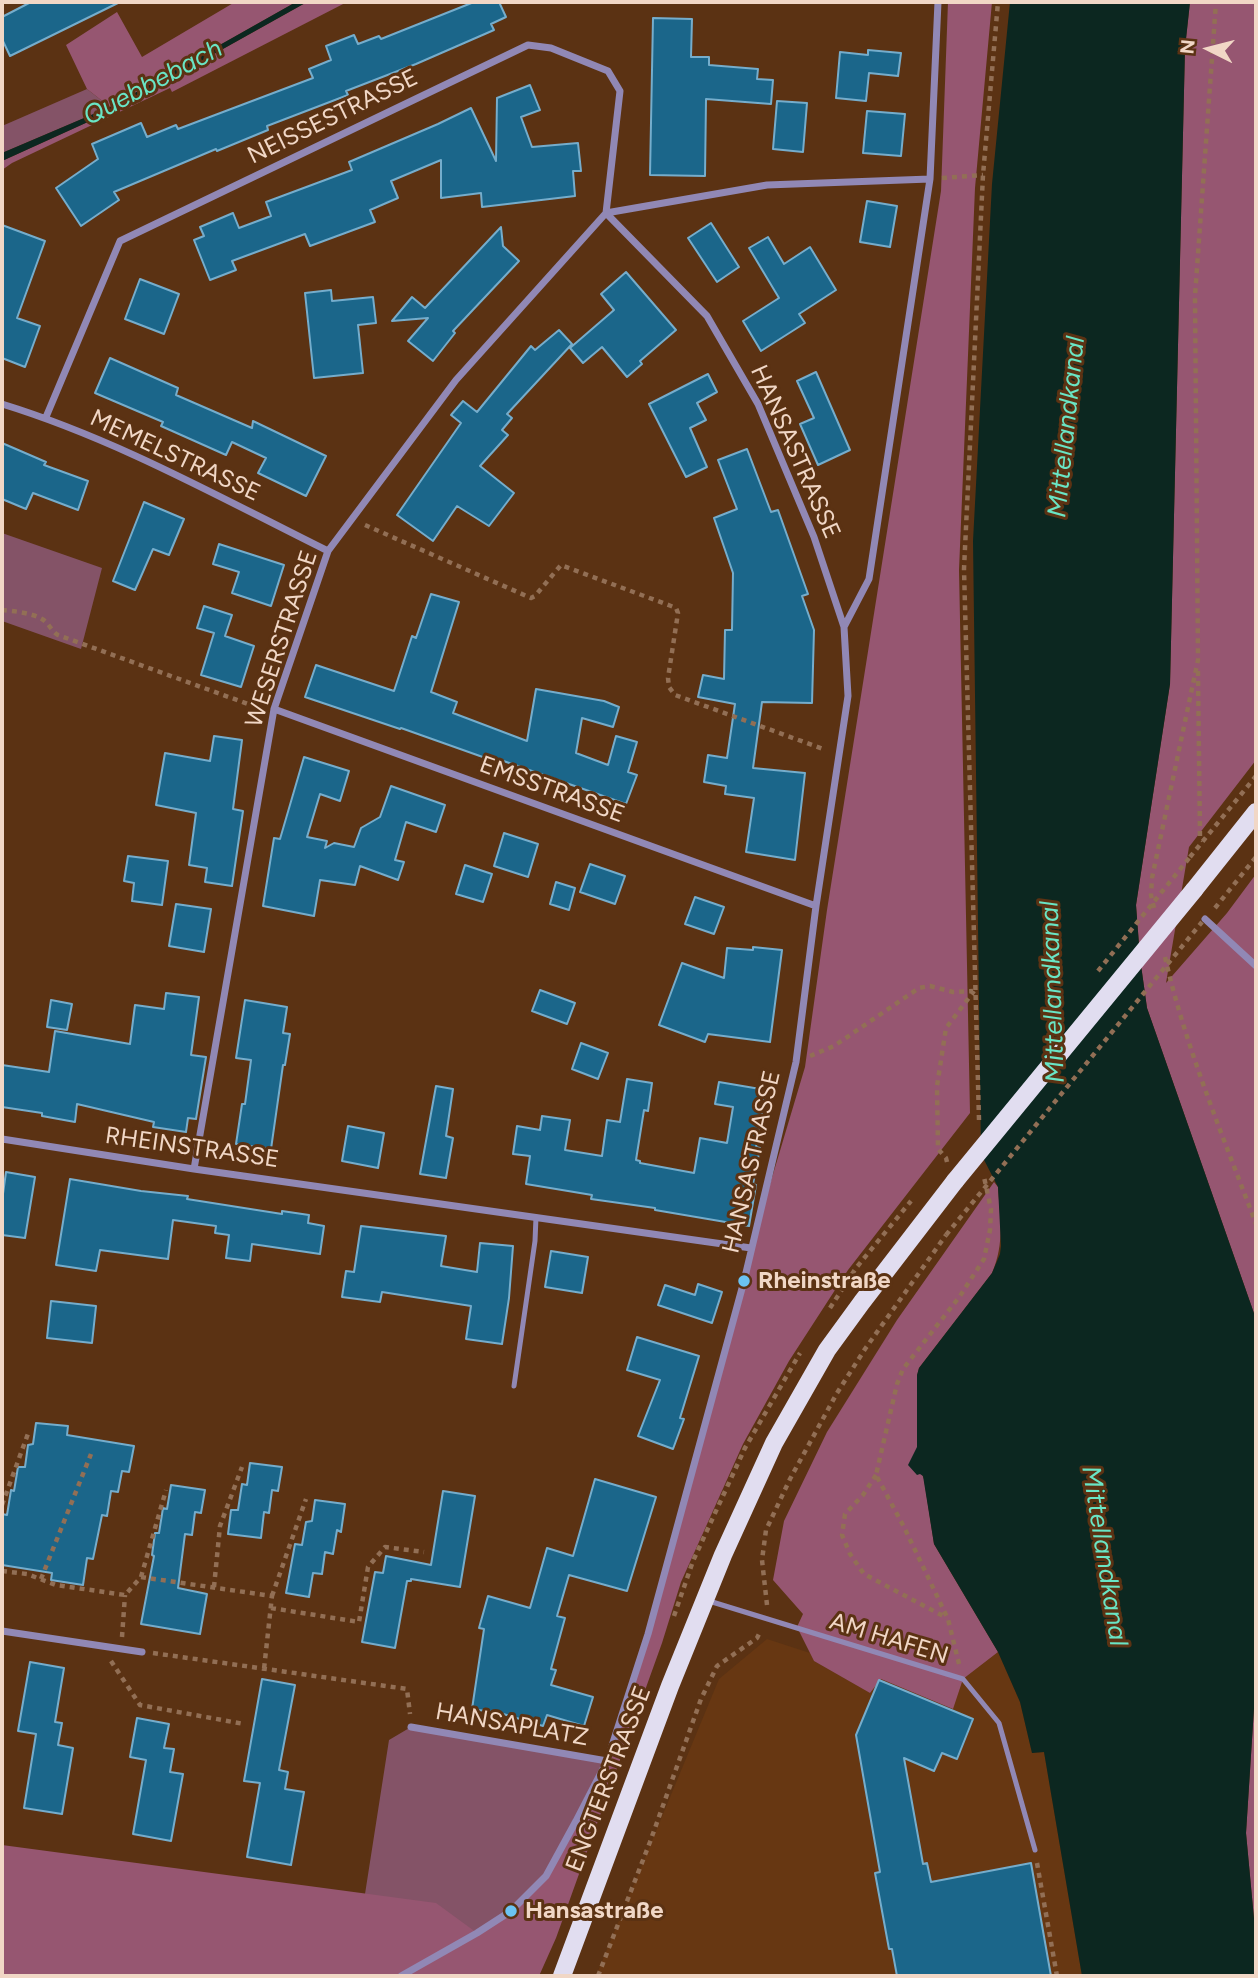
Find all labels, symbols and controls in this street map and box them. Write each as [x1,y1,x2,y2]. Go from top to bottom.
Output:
north arrow [1174,14,1244,84]
water label: Quebbebach [78,33,228,133]
text: N [1175,38,1200,55]
street label: NEISSESTRASSE [243,63,423,171]
water label: Mittellandkanal [1042,335,1092,519]
street label: HANSASTRASSE [744,361,846,543]
street label: MEMELSTRASSE [85,404,265,508]
street label: WESERSTRASSE [240,547,324,731]
street label: EMSSTRASSE [476,750,628,830]
water label: Mittellandkanal [1034,900,1072,1084]
street label: HANSASTRASSE [717,1068,787,1256]
street label: RHEINSTRASSE [103,1122,281,1174]
place label: Rheinstraße [758,1267,890,1295]
marker: Rheinstraße [736,1273,752,1289]
water label: Mittellandkanal [1074,1464,1134,1648]
street label: AM HAFEN [826,1607,952,1671]
street label: ENGTERSTRASSE [560,1682,658,1876]
street label: HANSAPLATZ [433,1697,591,1753]
place label: Hansastraße [525,1897,664,1925]
marker: Hansastraße [503,1903,519,1919]

